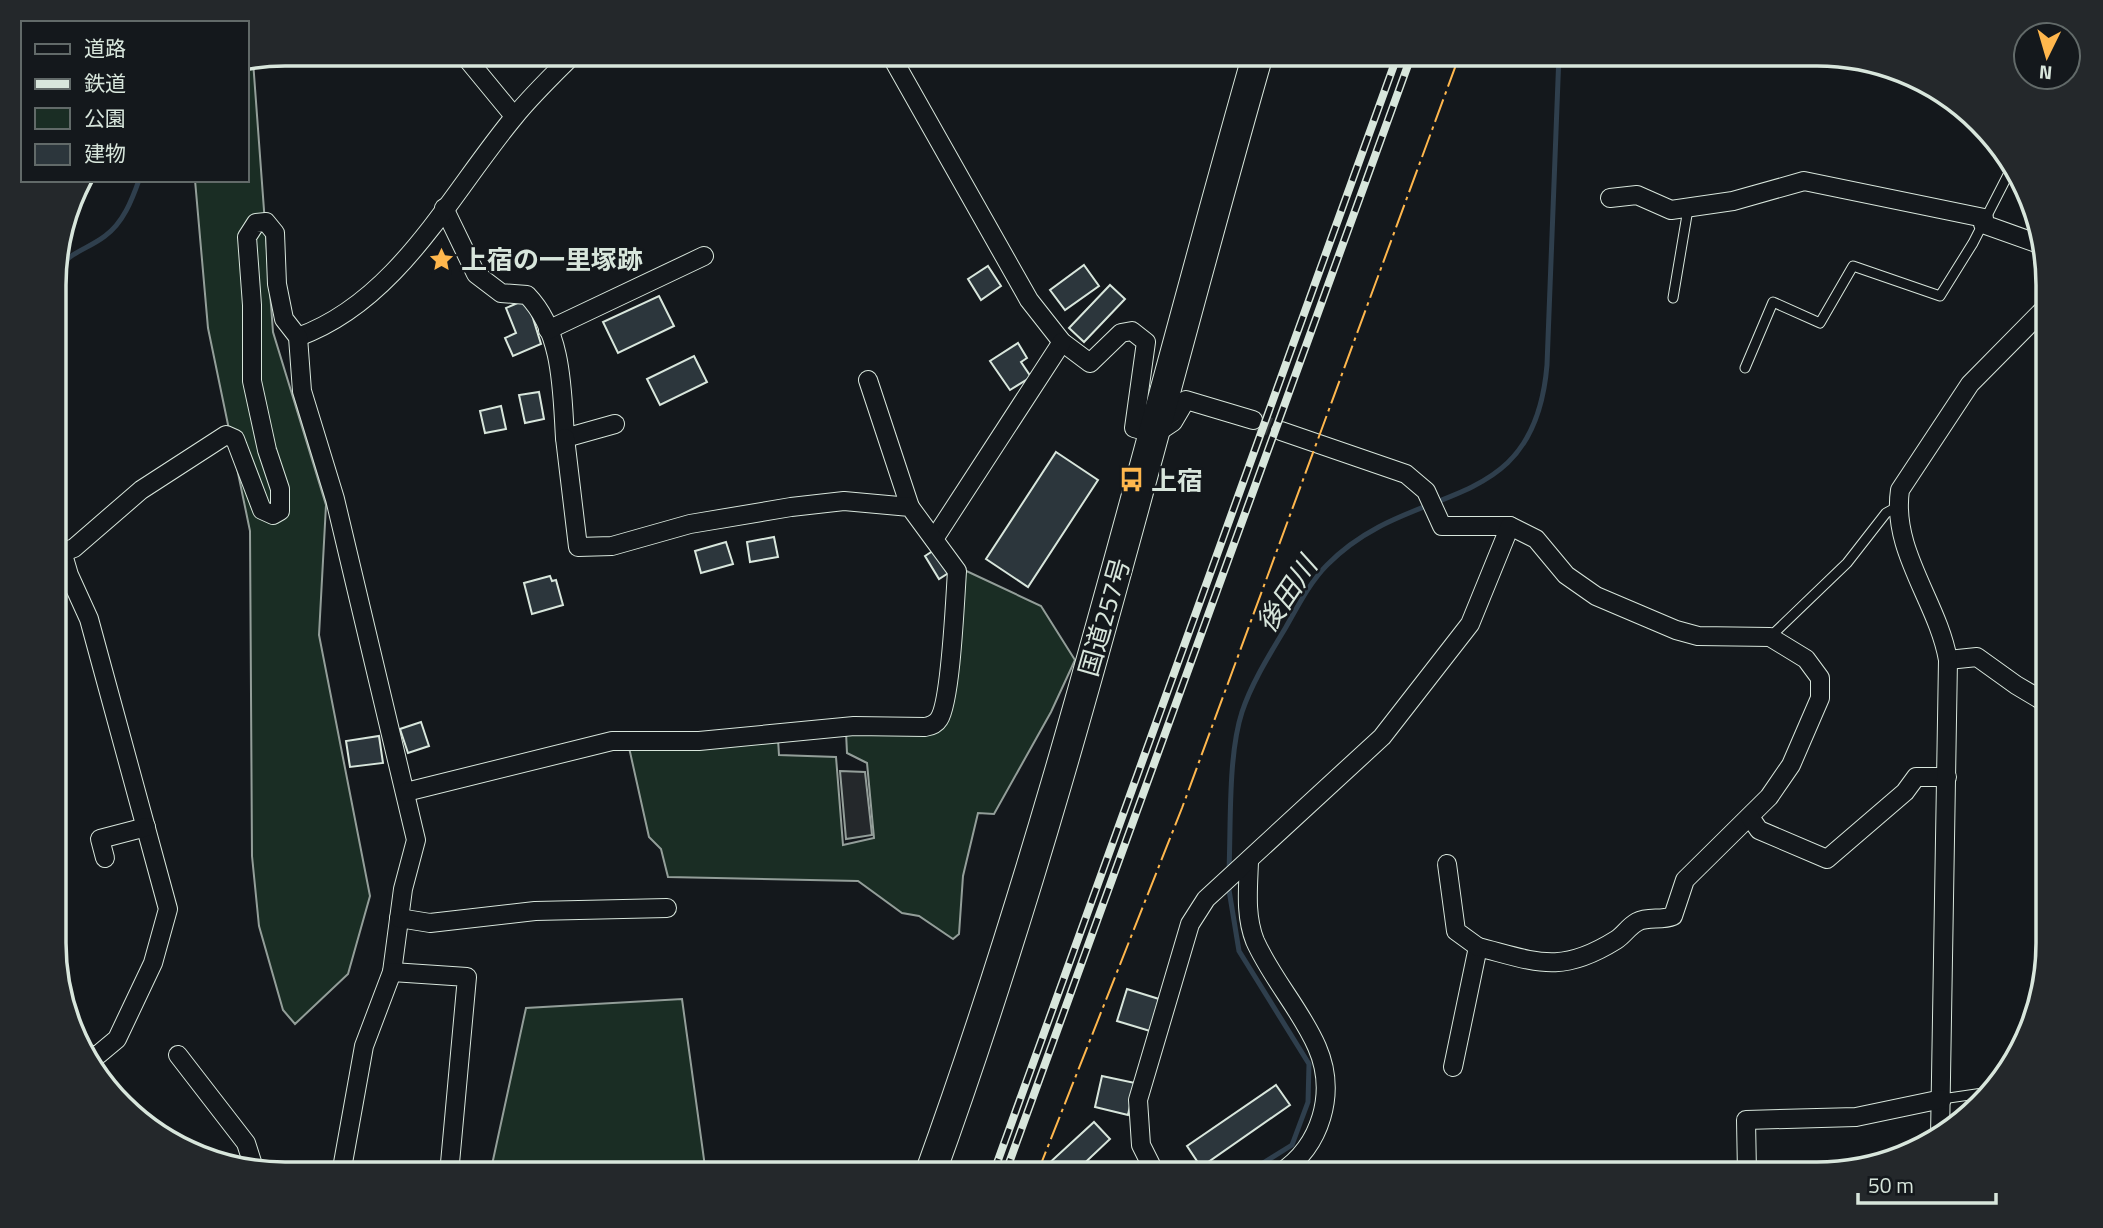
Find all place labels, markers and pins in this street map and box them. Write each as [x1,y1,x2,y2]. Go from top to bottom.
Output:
place label: 上宿の一里塚跡 [461,240,643,279]
place icon: 上宿の一里塚跡 [427,245,455,273]
place label: 上宿 [1151,461,1203,500]
bus stop icon: 上宿 [1117,466,1145,494]

